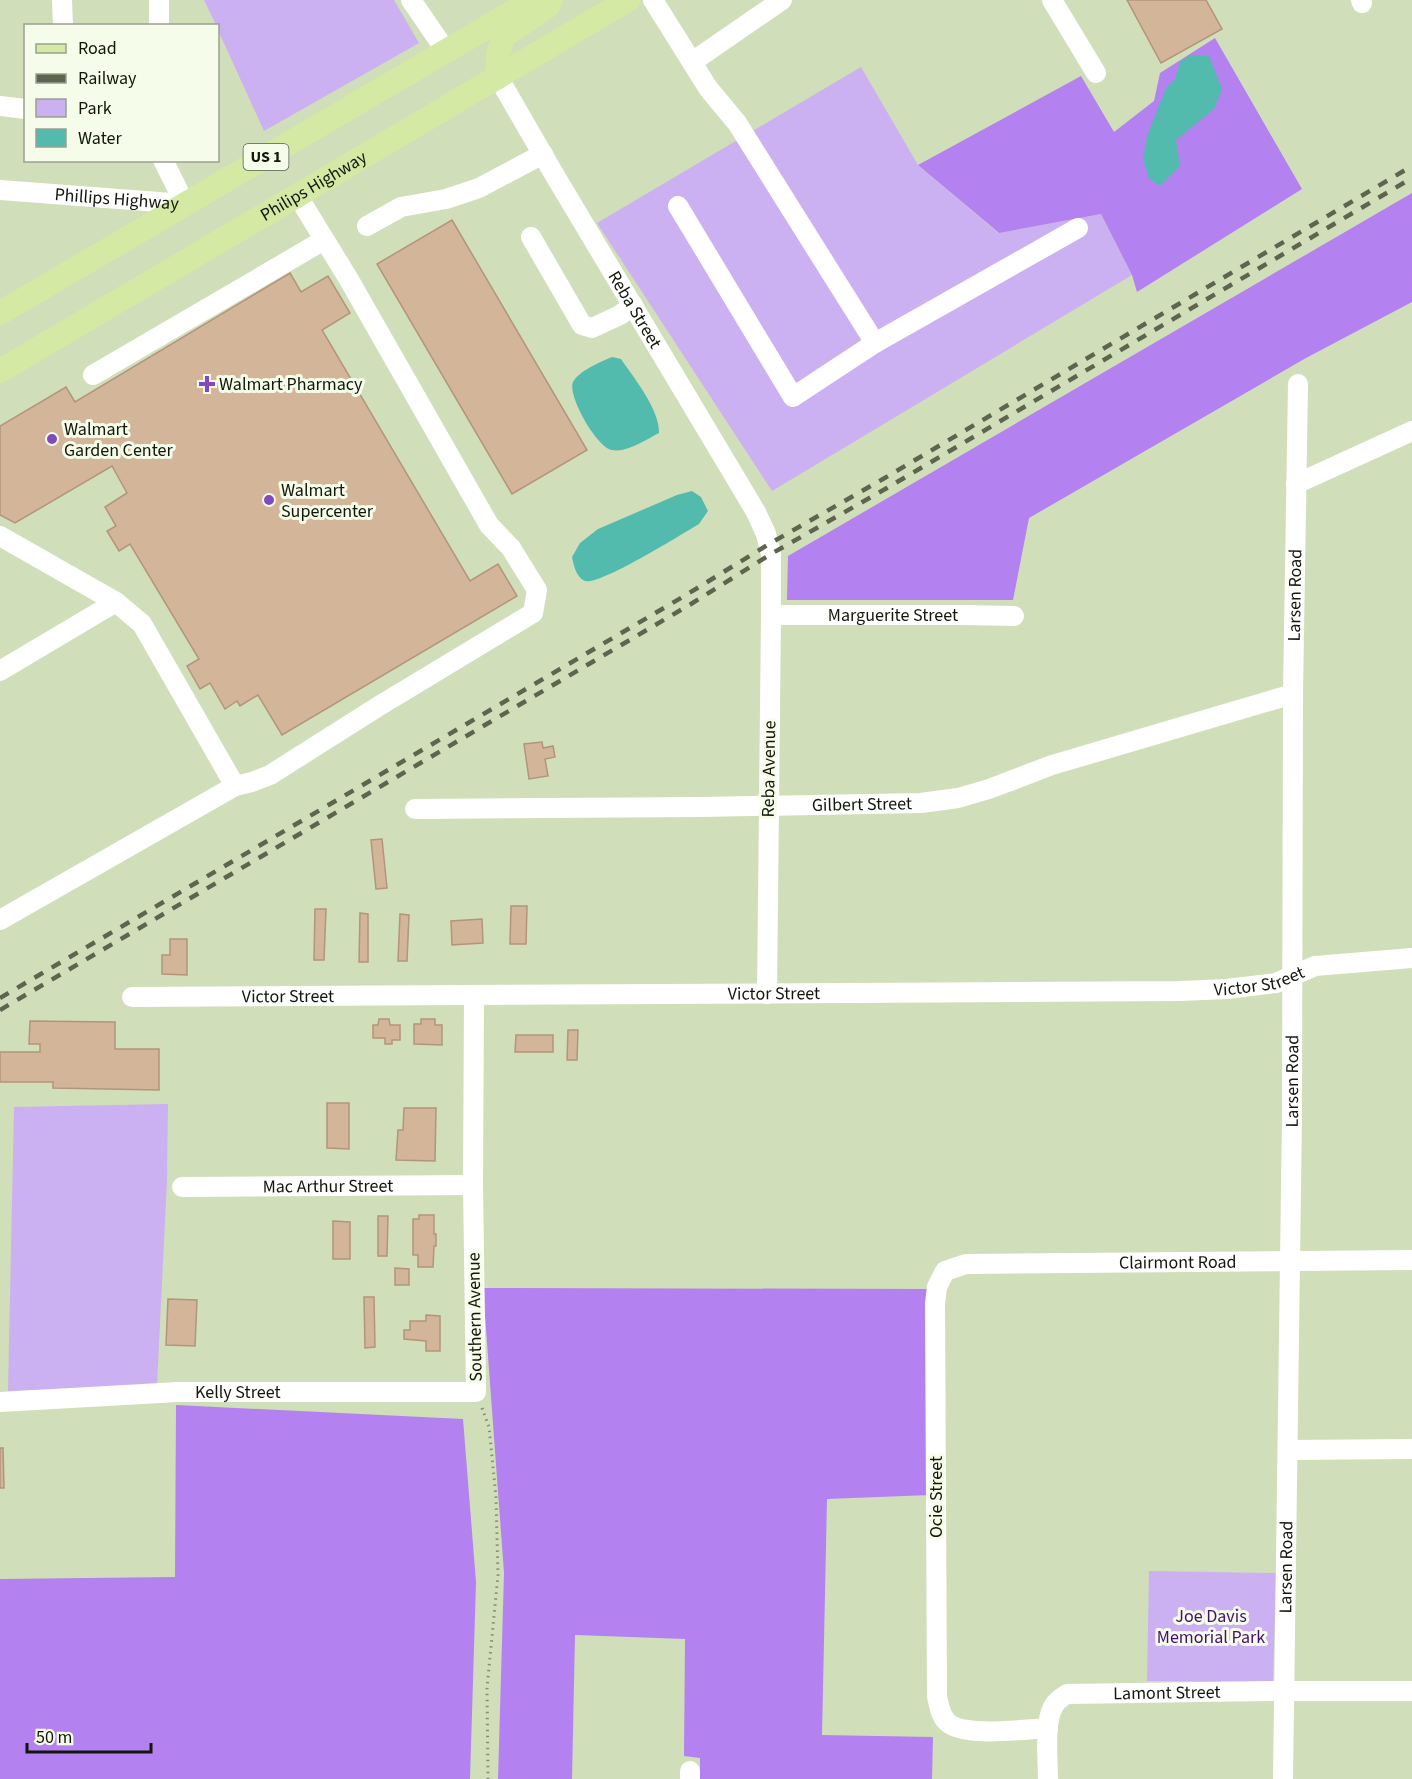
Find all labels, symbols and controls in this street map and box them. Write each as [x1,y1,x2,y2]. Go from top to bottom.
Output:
legend [24,24,219,162]
text: Road [78,36,117,61]
text: Railway [78,66,137,91]
text: Park [78,96,112,121]
text: Water [78,126,122,151]
road number: US 1 [244,144,288,170]
street label: Philips Highway [255,144,372,227]
street label: Phillips Highway [54,182,180,216]
street label: Reba Street [602,266,668,353]
place label: Walmart Pharmacy [219,372,363,397]
marker: Walmart Pharmacy [200,377,214,391]
place label: Walmart Garden Center [64,417,173,463]
marker: Walmart Garden Center [45,432,59,446]
place label: Walmart Supercenter [281,478,374,524]
marker: Walmart Supercenter [262,493,276,507]
street label: Larsen Road [1281,549,1308,642]
street label: Marguerite Street [828,603,958,628]
street label: Reba Avenue [756,720,782,818]
street label: Gilbert Street [812,791,912,817]
street label: Victor Street [1213,960,1308,1002]
street label: Victor Street [728,981,820,1006]
street label: Victor Street [242,983,334,1009]
street label: Larsen Road [1279,1035,1305,1128]
street label: Mac Arthur Street [263,1173,393,1199]
street label: Clairmont Road [1119,1249,1237,1275]
street label: Southern Avenue [461,1252,489,1382]
street label: Kelly Street [195,1380,281,1405]
street label: Ocie Street [924,1456,949,1538]
street label: Larsen Road [1273,1521,1299,1613]
park label: Joe Davis Memorial Park [1157,1604,1265,1650]
street label: Lamont Street [1113,1679,1221,1706]
scale bar [27,1716,152,1754]
text: 50 m [36,1725,72,1750]

